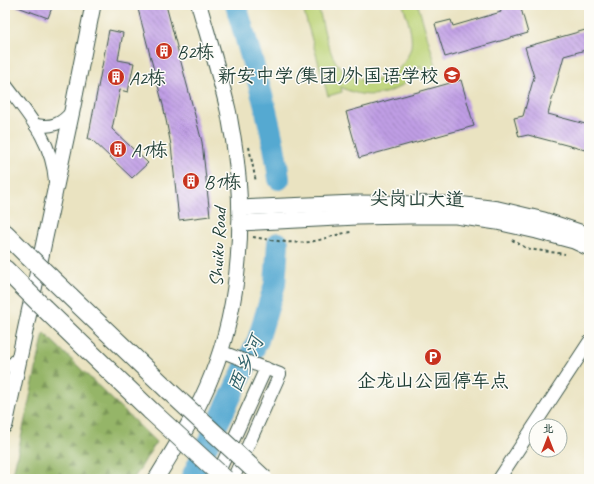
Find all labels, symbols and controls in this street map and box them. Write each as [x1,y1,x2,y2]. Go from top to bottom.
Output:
place label: B2栋 [177,40,214,64]
building icon: B2栋 [154,41,174,61]
place label: 新安中学(集团)外国语学校 [217,64,439,88]
school or university icon: 新安中学(集团)外国语学校 [442,65,462,85]
place label: A2栋 [129,66,166,90]
building icon: A2栋 [106,67,126,87]
place label: A1栋 [131,138,168,162]
building icon: A1栋 [108,139,128,159]
place label: B1栋 [204,170,241,194]
building icon: B1栋 [181,171,201,191]
street label: 尖岗山大道 [369,186,465,212]
street label: Shuiku Road [204,204,232,287]
water label: 西乡河 [222,329,270,397]
parking icon: 企龙山公园停车点 [423,347,443,367]
place label: 企龙山公园停车点 [357,369,509,393]
north arrow [528,418,568,458]
text: 北 [543,421,554,435]

